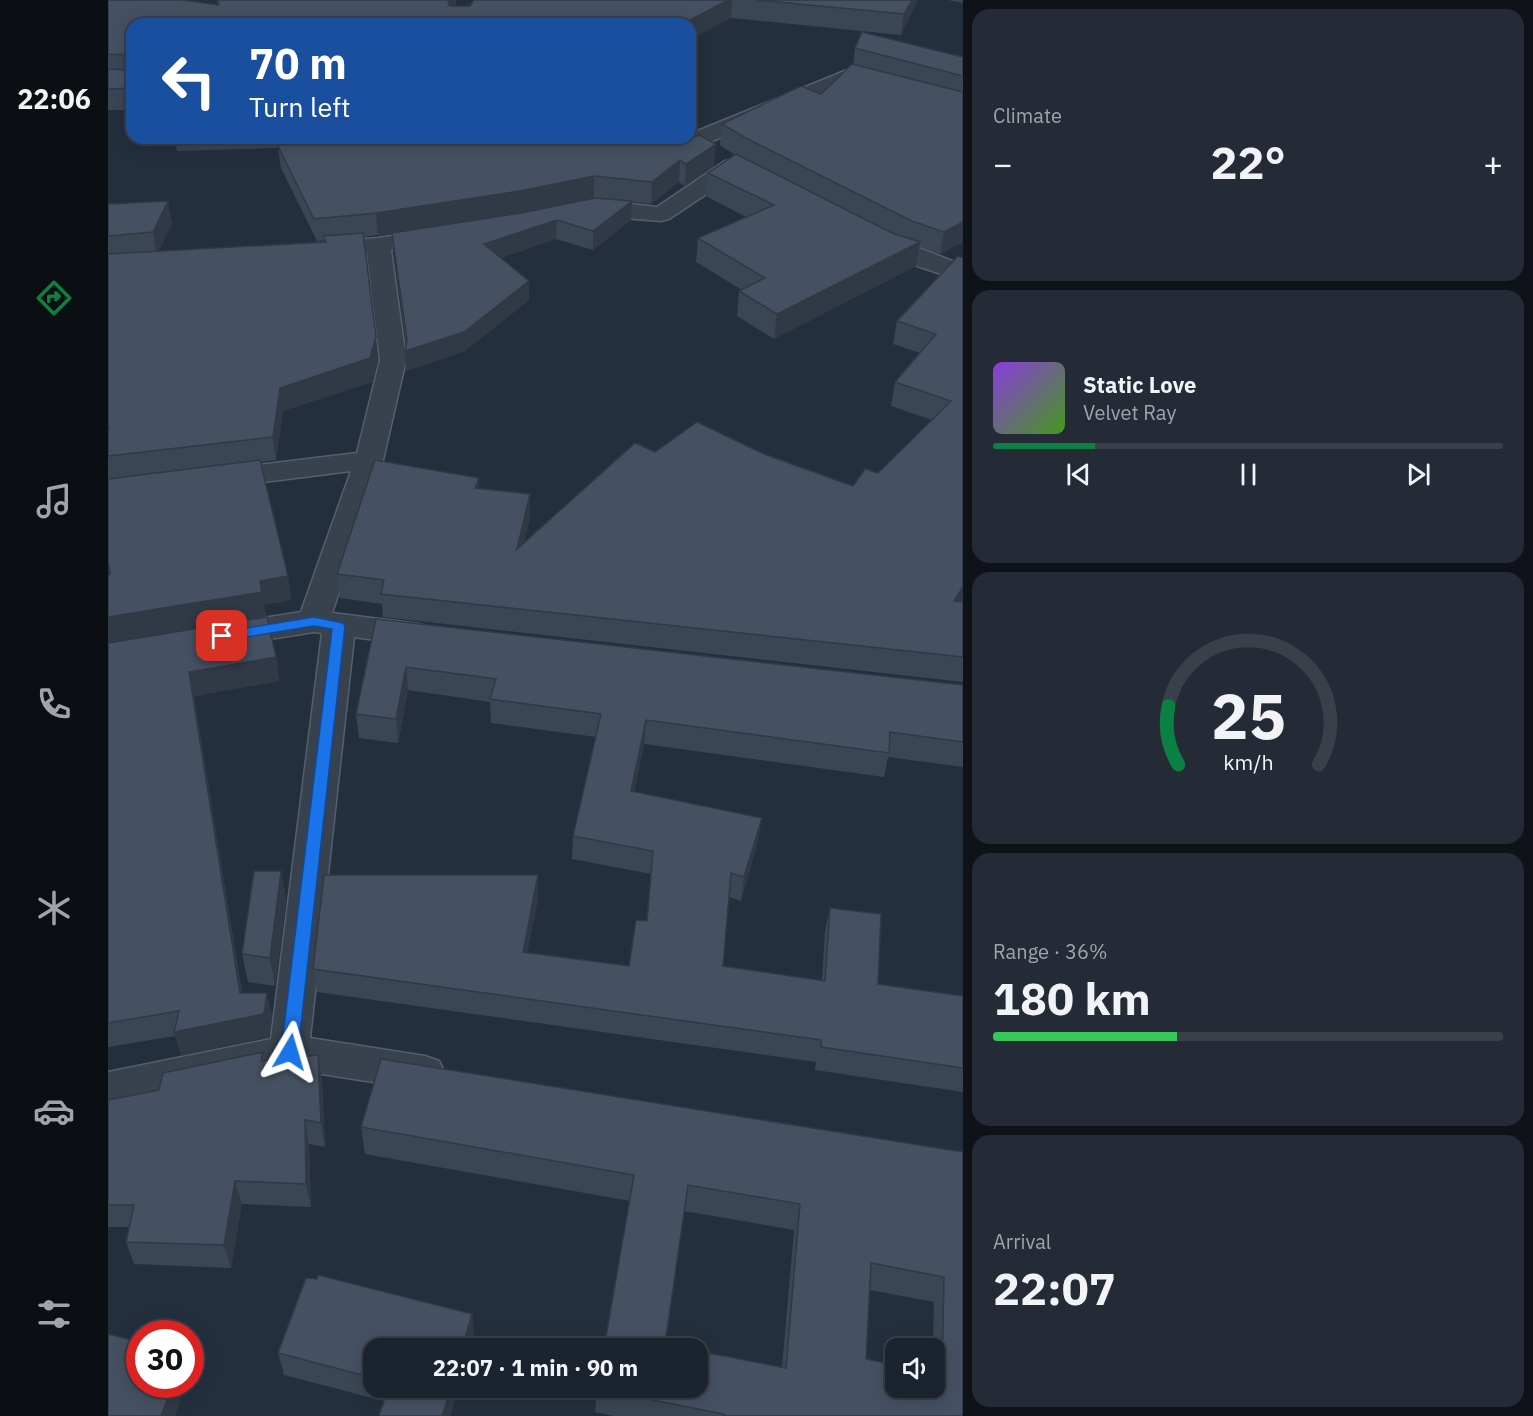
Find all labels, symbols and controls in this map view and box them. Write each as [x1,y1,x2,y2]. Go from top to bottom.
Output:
text: 70 m [249,36,347,91]
icon: left [150,42,228,120]
text: 22:06 [17,81,91,116]
text: Turn left [249,89,350,124]
text: Climate [993,102,1062,129]
text: 22° [1210,133,1286,191]
text: − [993,142,1013,185]
text: + [1483,142,1503,185]
icon: directions [33,277,75,319]
text: Static Love [1083,370,1196,399]
text: Velvet Ray [1083,399,1176,426]
icon: previous [1062,458,1095,491]
icon: pause [1232,458,1265,491]
icon: next [1402,458,1435,491]
icon: music [33,480,75,522]
pin [196,610,247,661]
icon: arrive [205,619,238,652]
text: 25 [1211,675,1285,756]
icon: phone [33,683,75,725]
text: km/h [1223,748,1273,776]
icon: climate [33,887,75,929]
text: Range · 36% [993,938,1108,965]
text: 180 km [993,969,1151,1027]
position arrow [258,1020,322,1084]
icon: car [33,1090,75,1132]
text: Arrival [993,1228,1051,1255]
text: 22:07 [993,1259,1116,1317]
icon: filters [33,1293,75,1335]
speed limit sign: 30 [126,1320,204,1398]
map controls [885,1338,945,1398]
button: sound [885,1338,945,1398]
text: 22:07 · 1 min · 90 m [433,1353,638,1382]

